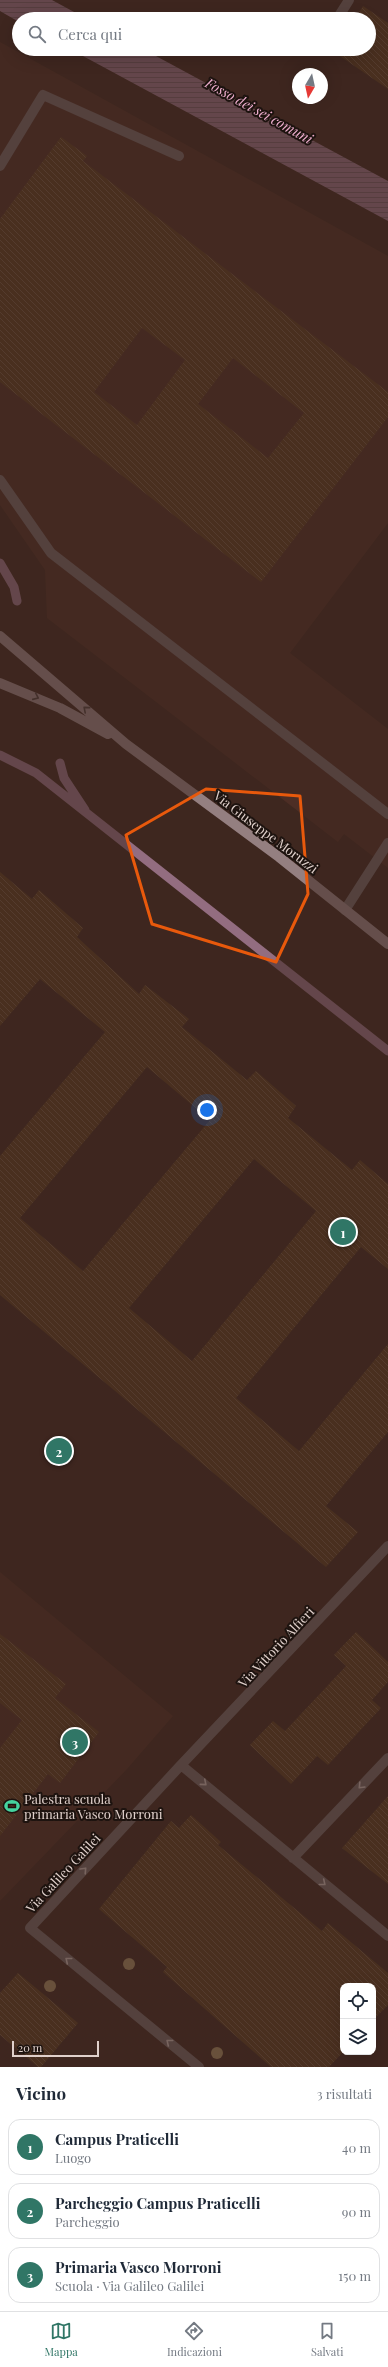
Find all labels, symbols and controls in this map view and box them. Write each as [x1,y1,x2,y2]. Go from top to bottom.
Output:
search box [12,12,376,56]
icon: search [26,23,48,45]
text: Cerca qui [58,24,122,44]
north arrow [292,68,328,104]
water label: Fosso dei sei comuni [201,73,317,148]
one-way arrow [32,692,40,700]
one-way arrow [83,707,91,714]
street label: Via Giuseppe Moruzzi [210,786,322,877]
your location [197,1100,217,1120]
pin: 1 [330,1217,356,1247]
pin: 2 [46,1436,72,1466]
street label: Via Vittorio Alfieri [233,1603,317,1691]
pin: 3 [62,1727,88,1757]
one-way arrow [199,1779,206,1786]
one-way arrow [358,1781,366,1789]
place label: Palestra scuola primaria Vasco Morroni [24,1790,163,1822]
sports icon: Palestra scuola primaria Vasco Morroni [3,1797,21,1815]
street label: Via Galileo Galilei [21,1829,104,1916]
one-way arrow [79,1867,86,1874]
one-way arrow [318,1879,326,1886]
one-way arrow [65,1958,73,1965]
map controls [340,1983,376,2055]
button: locate [340,1983,376,2019]
button: layers [340,2019,376,2055]
scale bar [12,2039,99,2058]
text: 20 m [18,2040,42,2055]
one-way arrow [166,2040,173,2047]
text: Vicino [16,2082,66,2104]
text: 3 risultati [317,2085,372,2102]
text: Campus Praticelli [55,2129,179,2149]
text: 1 [28,2139,32,2156]
text: 40 m [342,2139,371,2156]
text: Luogo [55,2149,91,2166]
text: Parcheggio Campus Praticelli [55,2193,260,2213]
text: 2 [27,2203,33,2220]
text: 90 m [342,2203,371,2220]
text: Parcheggio [55,2213,120,2230]
text: Primaria Vasco Morroni [55,2257,221,2277]
text: 3 [27,2267,33,2284]
text: 150 m [338,2267,371,2284]
text: Scuola · Via Galileo Galilei [55,2277,204,2294]
tab: Mappa [45,2320,78,2359]
tab: Indicazioni [167,2320,222,2359]
tab: Salvati [311,2320,343,2359]

